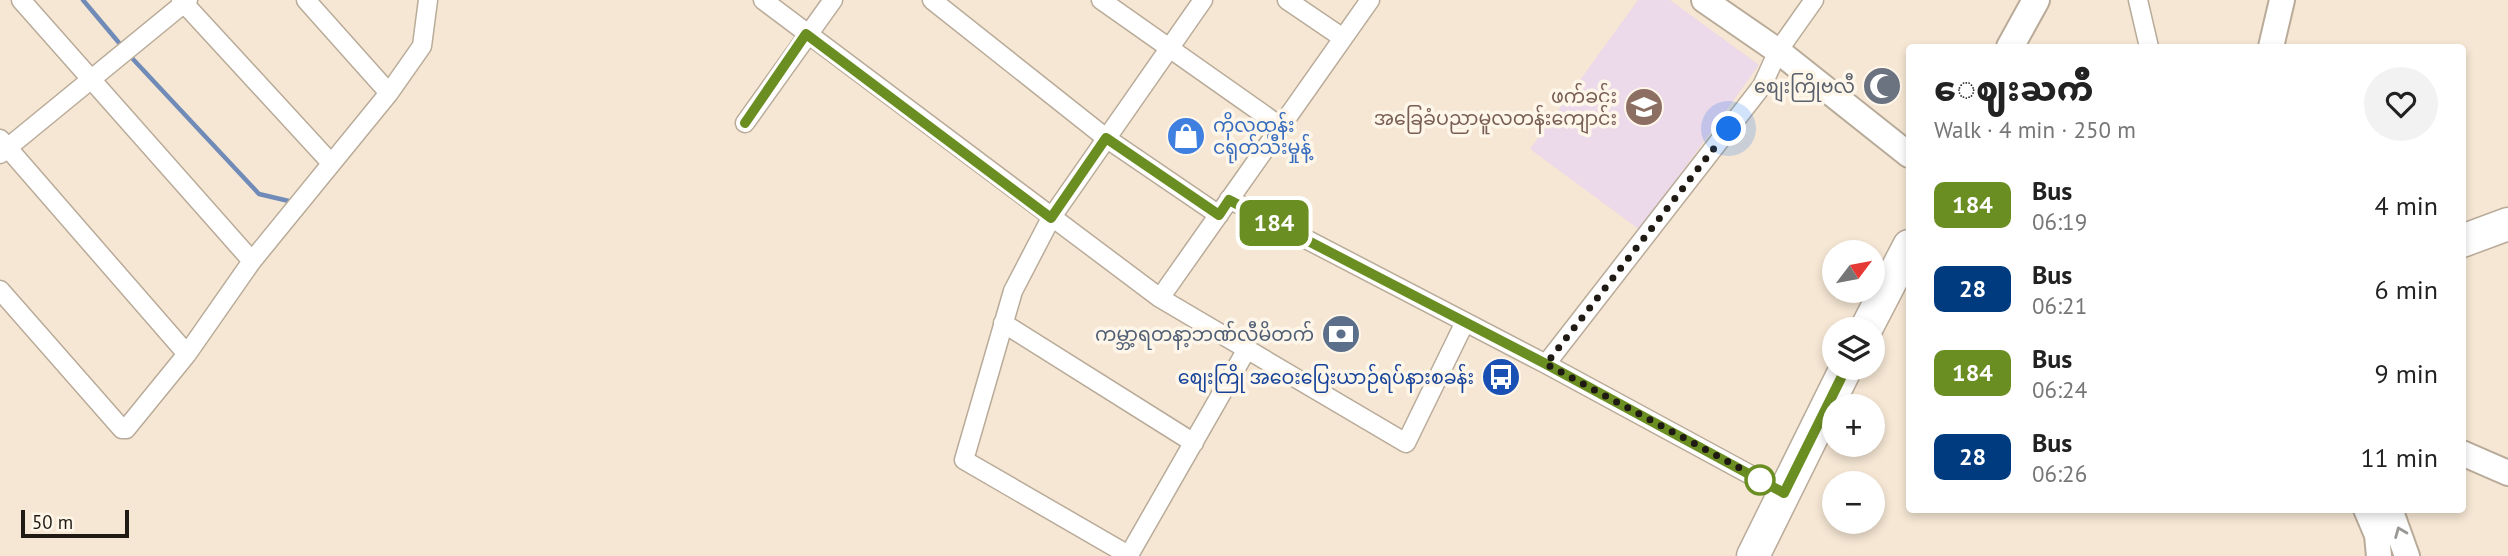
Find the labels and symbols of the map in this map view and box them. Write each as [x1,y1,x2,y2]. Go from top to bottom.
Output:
mosque icon: စျေးကြိုဗလီ [1861,65,1903,107]
place label: စျေးကြိုဗလီ [1754,72,1855,102]
place label: ဖက်ခင်း အခြေခံပညာမူလတန်းကျောင်း [1374,82,1617,135]
school or university icon: ဖက်ခင်း အခြေခံပညာမူလတန်းကျောင်း [1623,86,1665,128]
place label: ကိုလှထွန်း ငရုတ်သီးမှုန့် [1213,111,1314,164]
your location [1711,111,1746,146]
shop icon: ကိုလှထွန်း ငရုတ်သီးမှုန့် [1165,115,1207,157]
line badge: 184 [1234,200,1314,246]
north arrow [1822,240,1885,303]
bank icon: ကမ္ဘာ့ရတနာ့ဘဏ်လီမိတက် [1320,313,1362,355]
place label: ကမ္ဘာ့ရတနာ့ဘဏ်လီမိတက် [1095,320,1314,350]
bus stop icon: စျေးကြို အဝေးပြေးယာဉ်ရပ်နားစခန်း [1480,356,1522,398]
place label: စျေးကြို အဝေးပြေးယာဉ်ရပ်နားစခန်း [1178,363,1474,393]
unlabelled marker [1745,465,1775,495]
scale bar [21,507,130,539]
one-way arrow [2394,527,2408,540]

